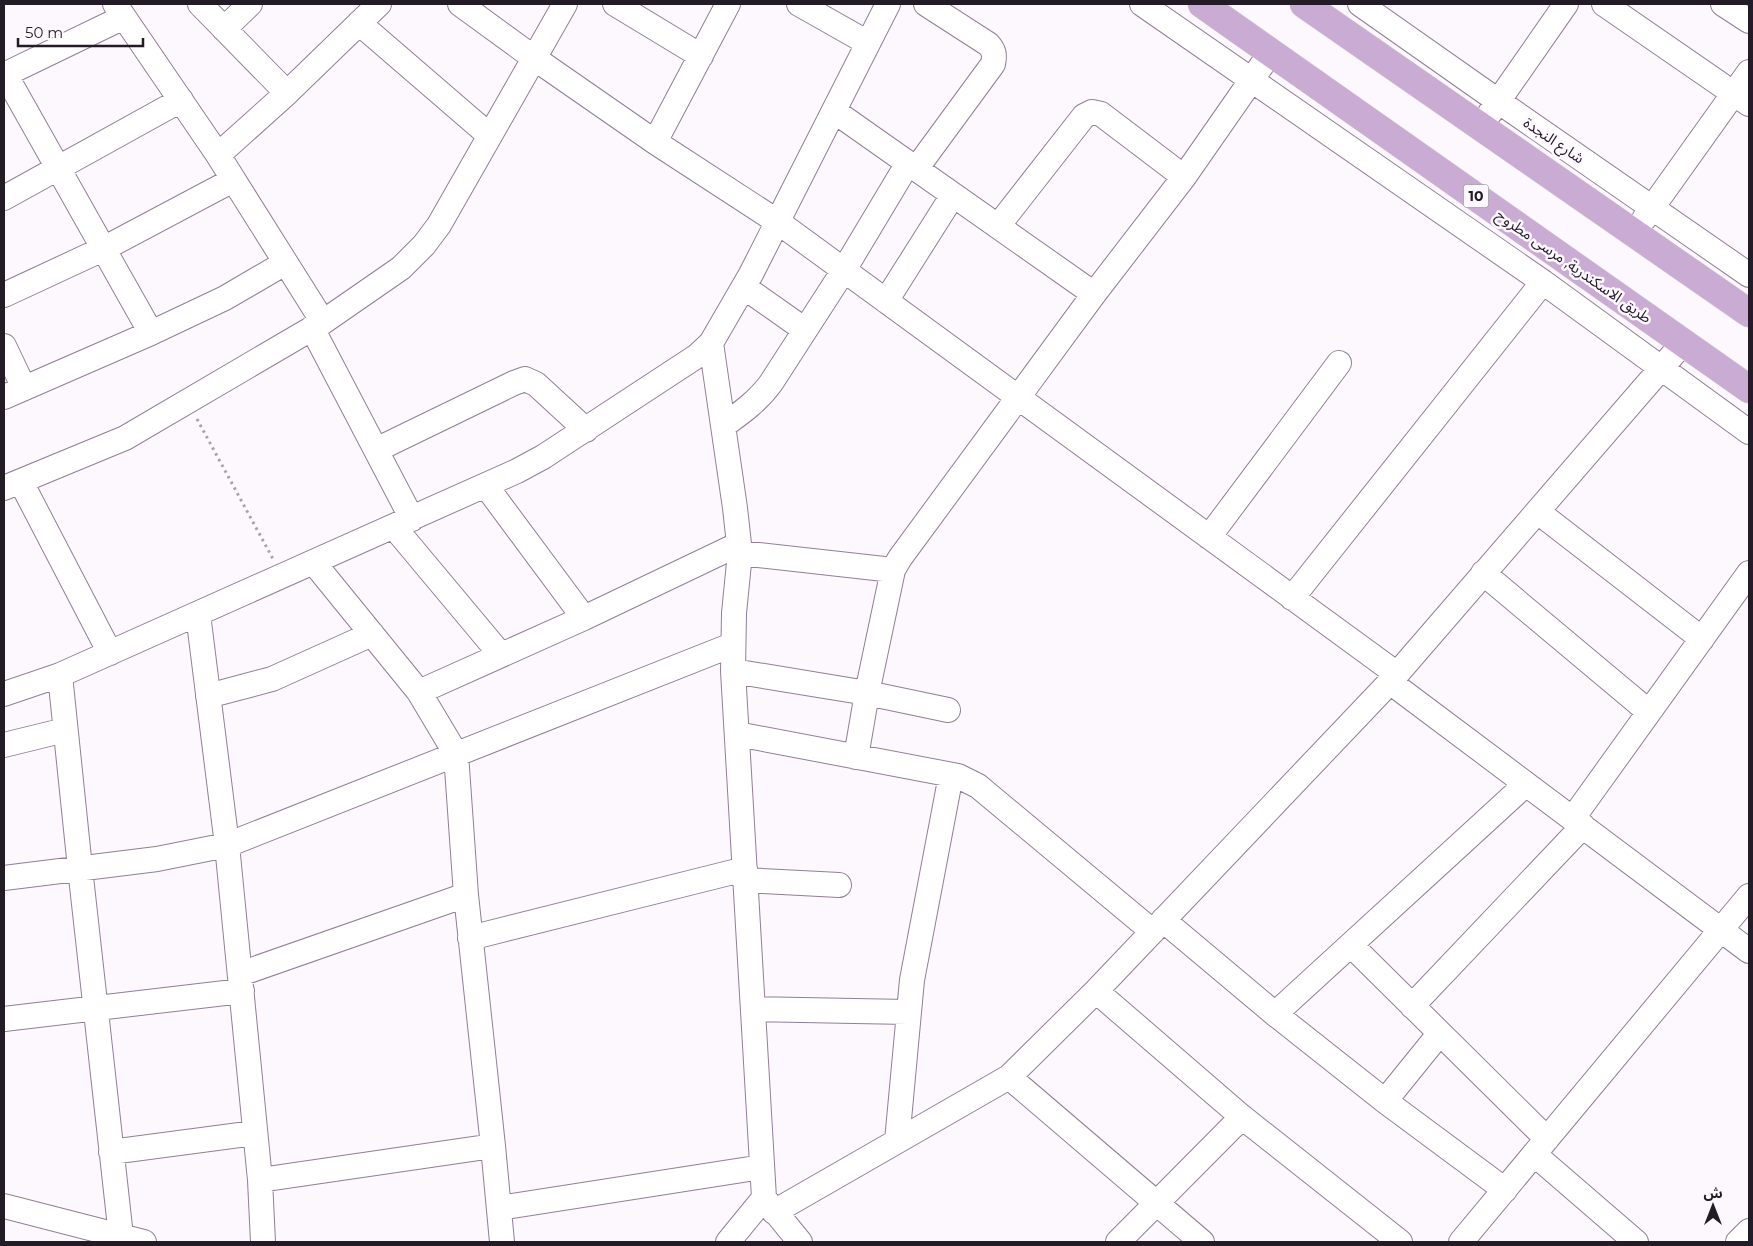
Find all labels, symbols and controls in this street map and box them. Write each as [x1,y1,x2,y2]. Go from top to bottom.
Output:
scale bar [18,15,142,47]
text: 50 m [25,23,63,42]
street label: شارع النجدة [1518,113,1588,170]
road number: 10 [1464,185,1488,208]
street label: طريق الاسكندرية, مرسى مطروح [1491,205,1656,330]
north arrow [1688,1181,1738,1231]
text: ش [1703,1184,1723,1202]

